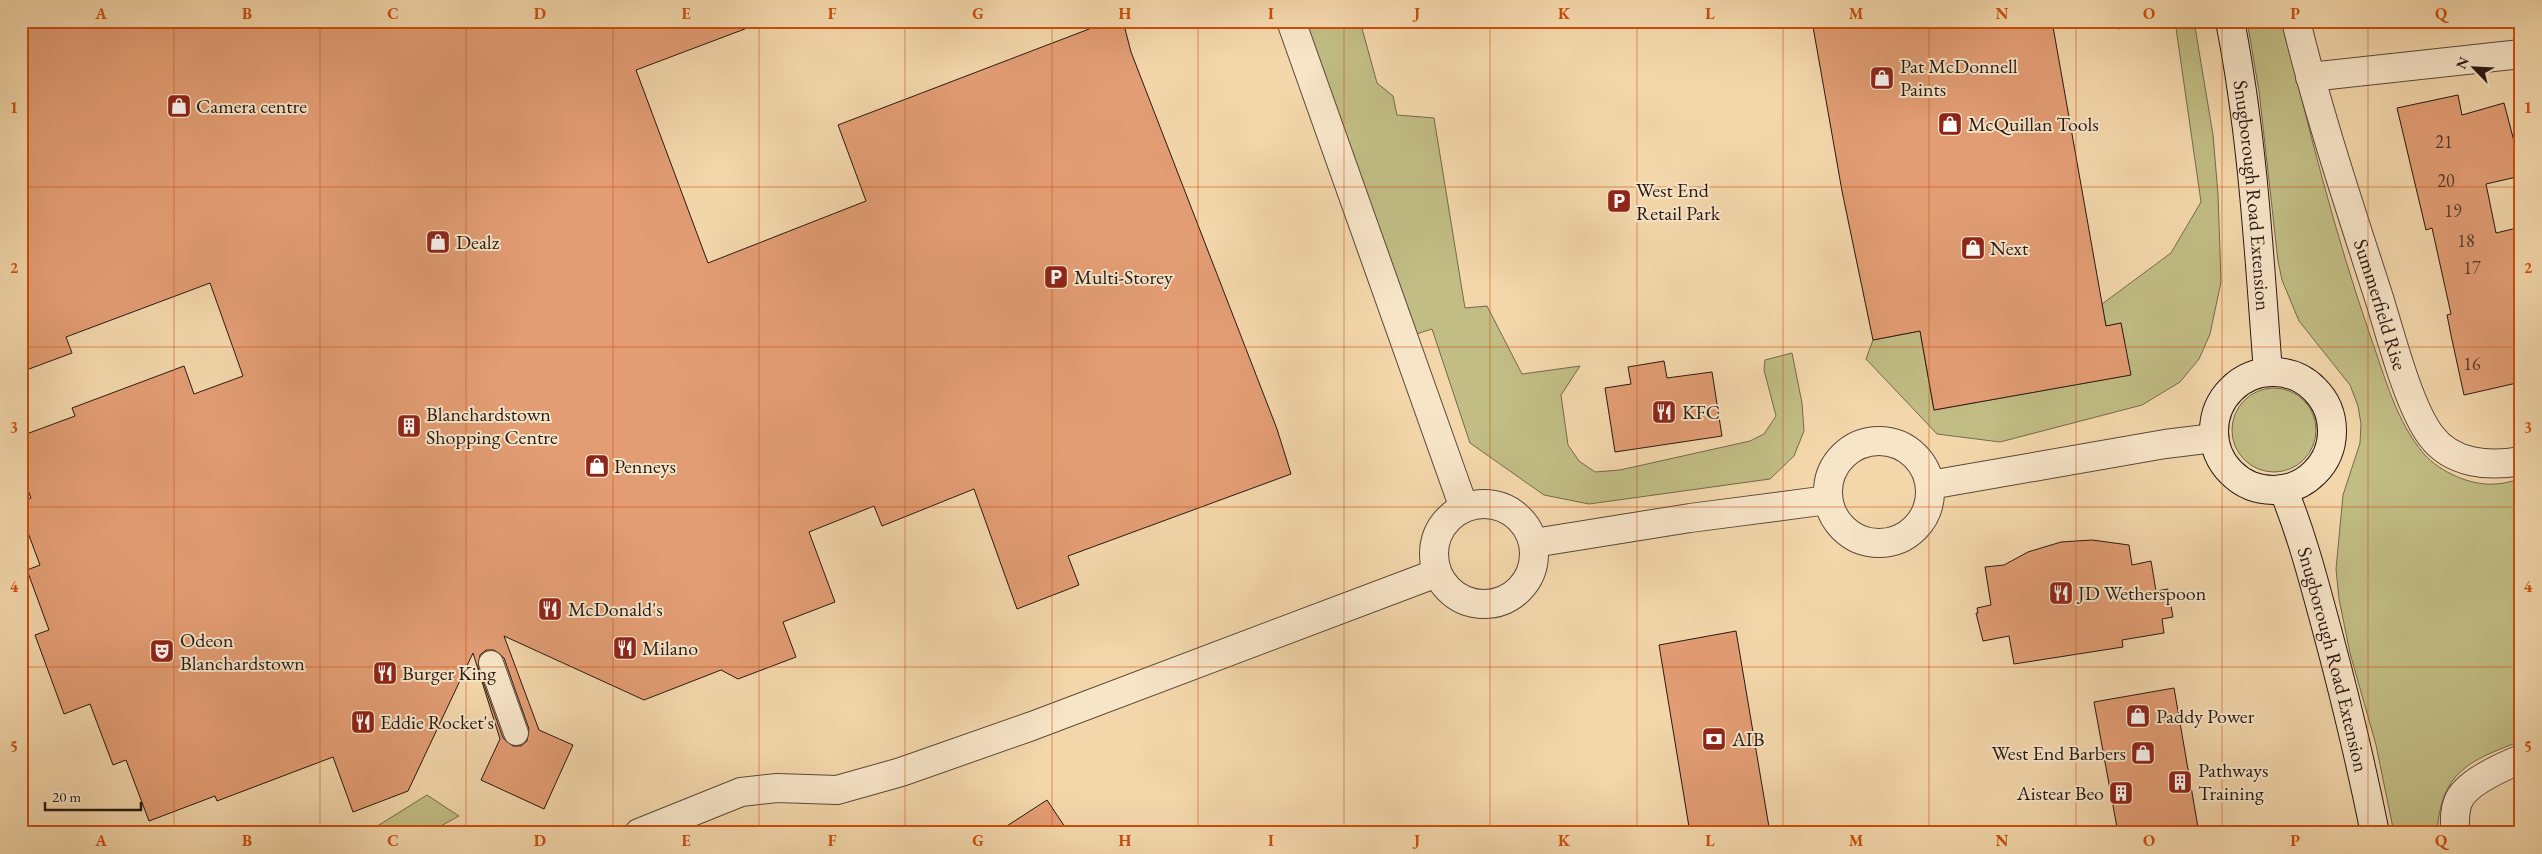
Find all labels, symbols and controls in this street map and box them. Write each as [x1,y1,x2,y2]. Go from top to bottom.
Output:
text: A [94,3,107,24]
text: B [242,3,252,24]
text: C [387,3,399,24]
text: D [534,3,546,24]
text: E [681,3,691,24]
text: F [828,3,837,24]
text: G [972,3,984,24]
text: H [1119,3,1132,24]
text: I [1268,3,1274,24]
text: J [1412,3,1420,24]
text: K [1558,3,1571,24]
text: L [1705,3,1715,24]
text: M [1849,3,1864,24]
text: N [1996,3,2009,24]
text: O [2143,3,2155,24]
text: P [2290,3,2300,24]
text: Q [2435,3,2450,24]
north arrow [2450,42,2500,92]
place label: Pat McDonnell Paints [1900,53,2018,102]
text: N [2452,53,2473,72]
shop icon: Pat McDonnell Paints [1869,65,1895,91]
street label: Snugborough Road Extension [2227,78,2276,312]
shop icon: Camera centre [166,93,192,119]
place label: Camera centre [196,93,307,119]
text: 1 [10,97,18,118]
text: 1 [2524,97,2532,118]
shop icon: McQuillan Tools [1937,111,1963,137]
place label: McQuillan Tools [1968,111,2099,137]
house number: 21 [2435,130,2453,153]
house number: 20 [2437,169,2455,192]
place label: West End Retail Park [1636,177,1721,226]
parking icon: West End Retail Park [1606,188,1632,214]
house number: 19 [2444,199,2462,222]
shop icon: Dealz [425,229,451,255]
place label: Dealz [456,229,500,255]
house number: 18 [2457,229,2475,252]
shop icon: Next [1960,235,1986,261]
place label: Next [1990,235,2029,261]
street label: Summerfield Rise [2348,236,2413,374]
house number: 17 [2463,256,2481,279]
text: 2 [10,257,19,278]
text: 2 [2524,257,2533,278]
parking icon: Multi-Storey [1043,264,1069,290]
place label: Multi-Storey [1074,264,1173,290]
house number: 16 [2463,352,2481,375]
restaurant icon: KFC [1651,399,1677,425]
place label: KFC [1682,399,1720,425]
place label: Blanchardstown Shopping Centre [426,401,558,450]
building icon: Blanchardstown Shopping Centre [396,413,422,439]
text: 3 [10,417,18,438]
text: 3 [2524,417,2532,438]
shop icon: Penneys [584,453,610,479]
place label: Penneys [614,453,676,479]
street label: Snugborough Road Extension [2291,544,2375,775]
text: 4 [10,576,19,597]
text: 4 [2524,576,2533,597]
restaurant icon: JD Wetherspoon [2048,580,2074,606]
place label: JD Wetherspoon [2076,580,2207,606]
restaurant icon: McDonald's [537,596,563,622]
place label: McDonald's [568,596,663,622]
place label: Odeon Blanchardstown [180,627,305,676]
restaurant icon: Milano [612,635,638,661]
place label: Milano [642,635,698,661]
theatre icon: Odeon Blanchardstown [149,638,175,664]
restaurant icon: Burger King [372,660,398,686]
place label: Burger King [402,660,496,686]
shop icon: Paddy Power [2125,703,2151,729]
place label: Paddy Power [2156,703,2255,729]
restaurant icon: Eddie Rocket's [350,709,376,735]
place label: Eddie Rocket's [380,709,494,735]
bank icon: AIB [1701,726,1727,752]
place label: AIB [1731,726,1764,752]
text: 5 [10,736,18,757]
text: 5 [2524,736,2532,757]
place label: West End Barbers [1992,740,2126,766]
shop icon: West End Barbers [2130,740,2156,766]
place label: Pathways Training [2198,757,2269,806]
building icon: Pathways Training [2167,769,2193,795]
scale bar [45,779,141,811]
place label: Aistear Beo [2016,780,2104,806]
building icon: Aistear Beo [2108,780,2134,806]
text: 20 m [52,787,81,806]
text: A [94,830,107,851]
text: B [242,830,252,851]
text: C [387,830,399,851]
text: D [534,830,546,851]
text: E [681,830,691,851]
text: F [828,830,837,851]
text: G [972,830,984,851]
text: H [1119,830,1132,851]
text: I [1268,830,1274,851]
text: J [1412,830,1420,851]
text: K [1558,830,1571,851]
text: L [1705,830,1715,851]
text: M [1849,830,1864,851]
text: N [1996,830,2009,851]
text: O [2143,830,2155,851]
text: P [2290,830,2300,851]
text: Q [2435,830,2450,851]

